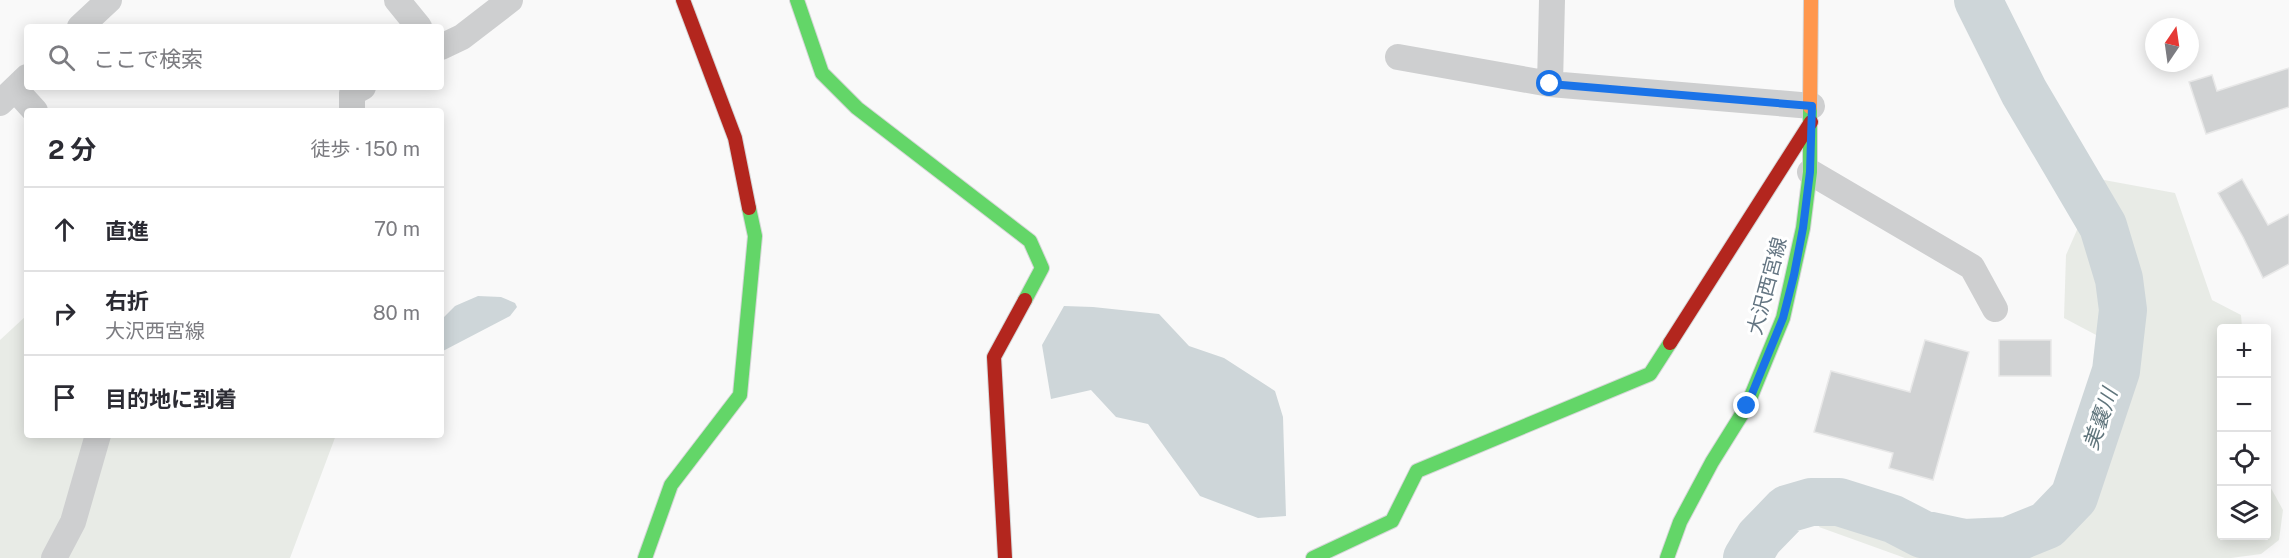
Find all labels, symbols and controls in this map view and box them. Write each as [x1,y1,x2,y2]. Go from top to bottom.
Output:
north arrow [2145,18,2199,72]
search box [24,24,444,90]
icon: search [45,41,78,74]
text: ここで検索 [93,46,203,72]
route start [1536,70,1562,96]
text: 2 分 [48,134,96,165]
text: 徒歩 · 150 m [310,137,420,161]
icon: ahead [48,213,81,246]
text: 70 m [374,217,420,241]
text: 直進 [105,218,149,244]
street label: 大沢西宮線 [1742,235,1792,337]
text: 右折 [105,288,149,314]
icon: right [48,297,81,330]
text: 80 m [373,301,420,325]
text: 大沢西宮線 [105,319,205,343]
map controls [2217,324,2271,540]
button: + [2217,324,2271,378]
button: − [2217,378,2271,432]
icon: arrive [48,381,81,414]
water label: 美嚢川 [2078,383,2123,453]
text: 目的地に到着 [105,386,237,412]
route end [1733,392,1759,418]
button: locate [2217,432,2271,486]
button: layers [2217,486,2271,540]

